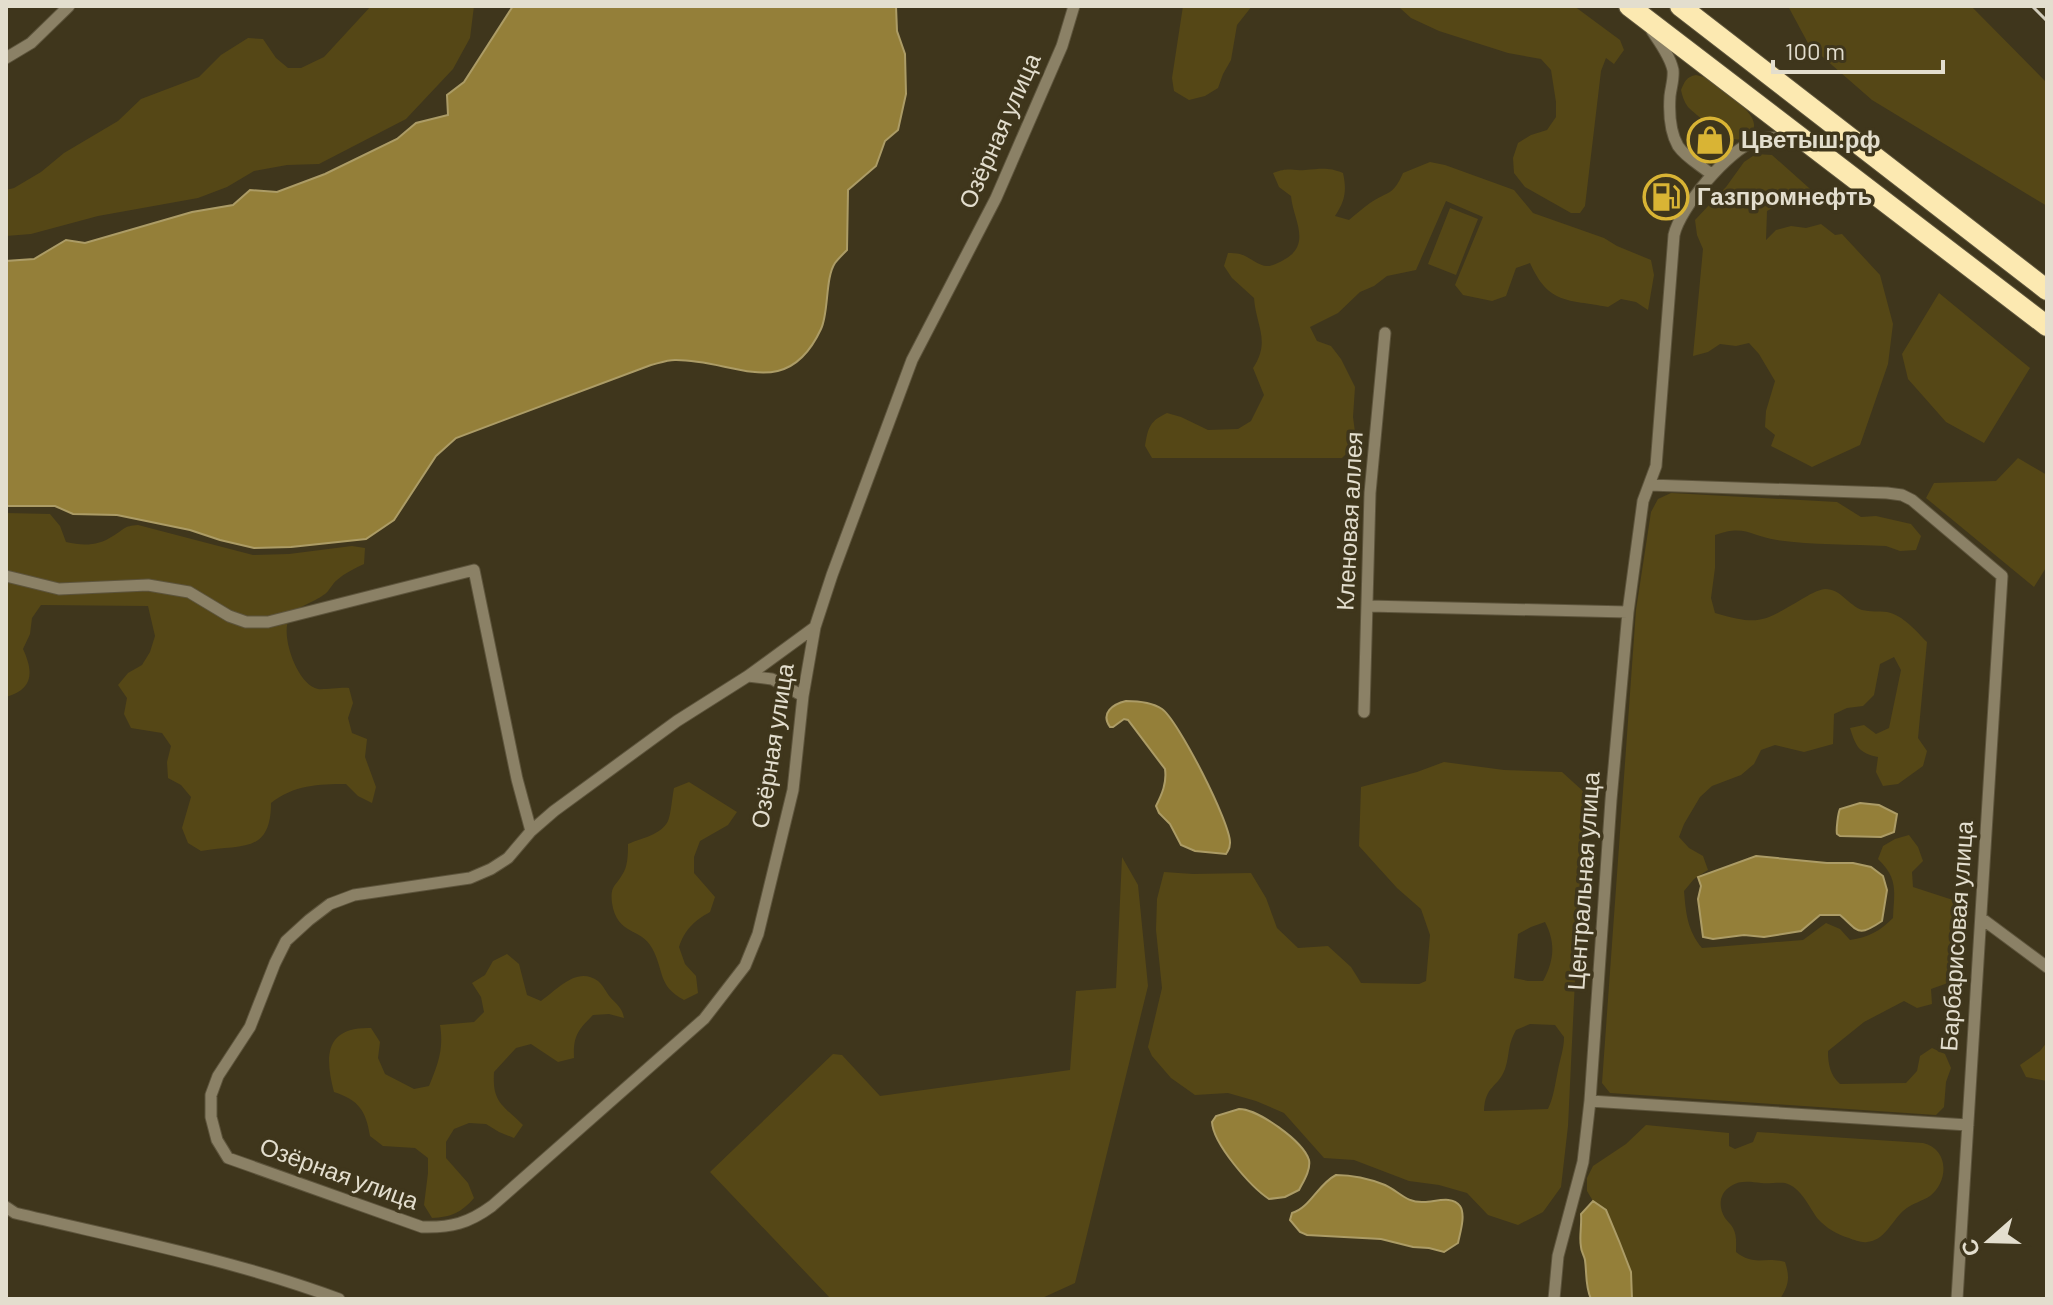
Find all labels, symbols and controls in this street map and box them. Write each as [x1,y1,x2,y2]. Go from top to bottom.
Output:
scale bar [1773,24,1943,74]
text: 100 m [1785,36,1845,65]
street label: Озёрная улица [951,48,1046,212]
shop icon: Цветыш.рф [1686,116,1734,164]
place label: Цветыш.рф [1741,124,1880,153]
fuel station icon: Газпромнефть [1642,173,1690,221]
place label: Газпромнефть [1697,181,1872,210]
street label: Кленовая аллея [1329,431,1368,611]
street label: Озёрная улица [744,661,799,830]
street label: Центральная улица [1560,770,1605,991]
street label: Барбарисовая улица [1933,819,1978,1052]
street label: Озёрная улица [256,1130,423,1215]
north arrow [1949,1201,2029,1281]
text: С [1954,1236,1984,1260]

